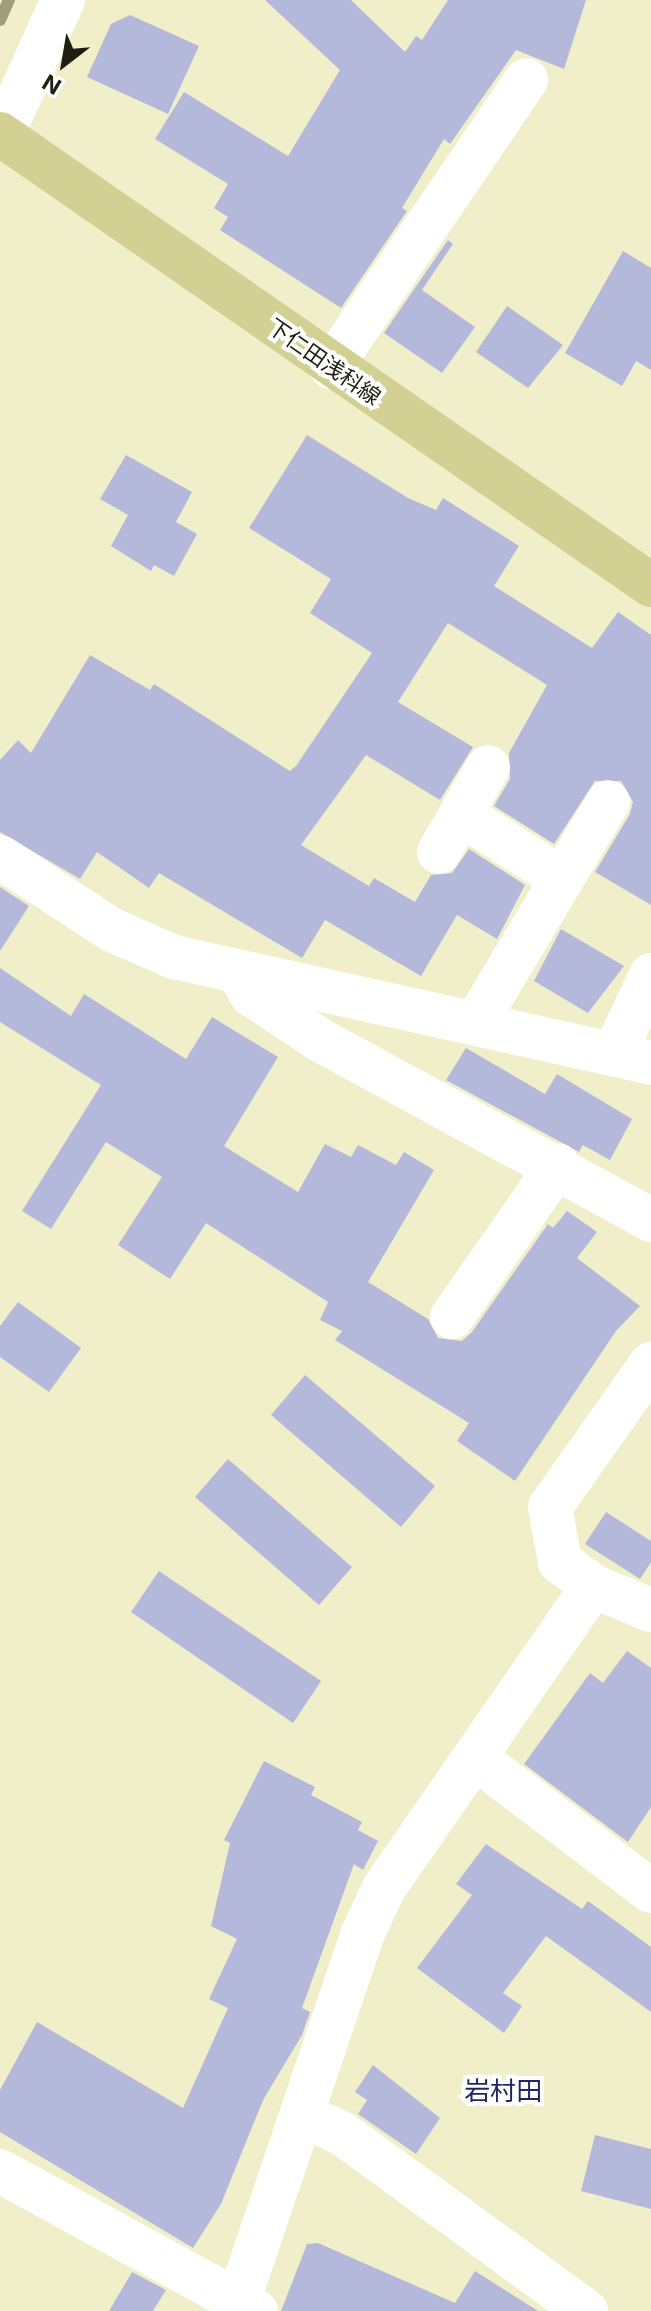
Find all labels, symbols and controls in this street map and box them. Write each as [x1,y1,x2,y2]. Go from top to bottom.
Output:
north arrow [24,24,104,104]
text: N [38,69,66,100]
street label: 下仁田浅科線 [262,313,386,411]
district label: 岩村田 [464,2075,542,2107]

